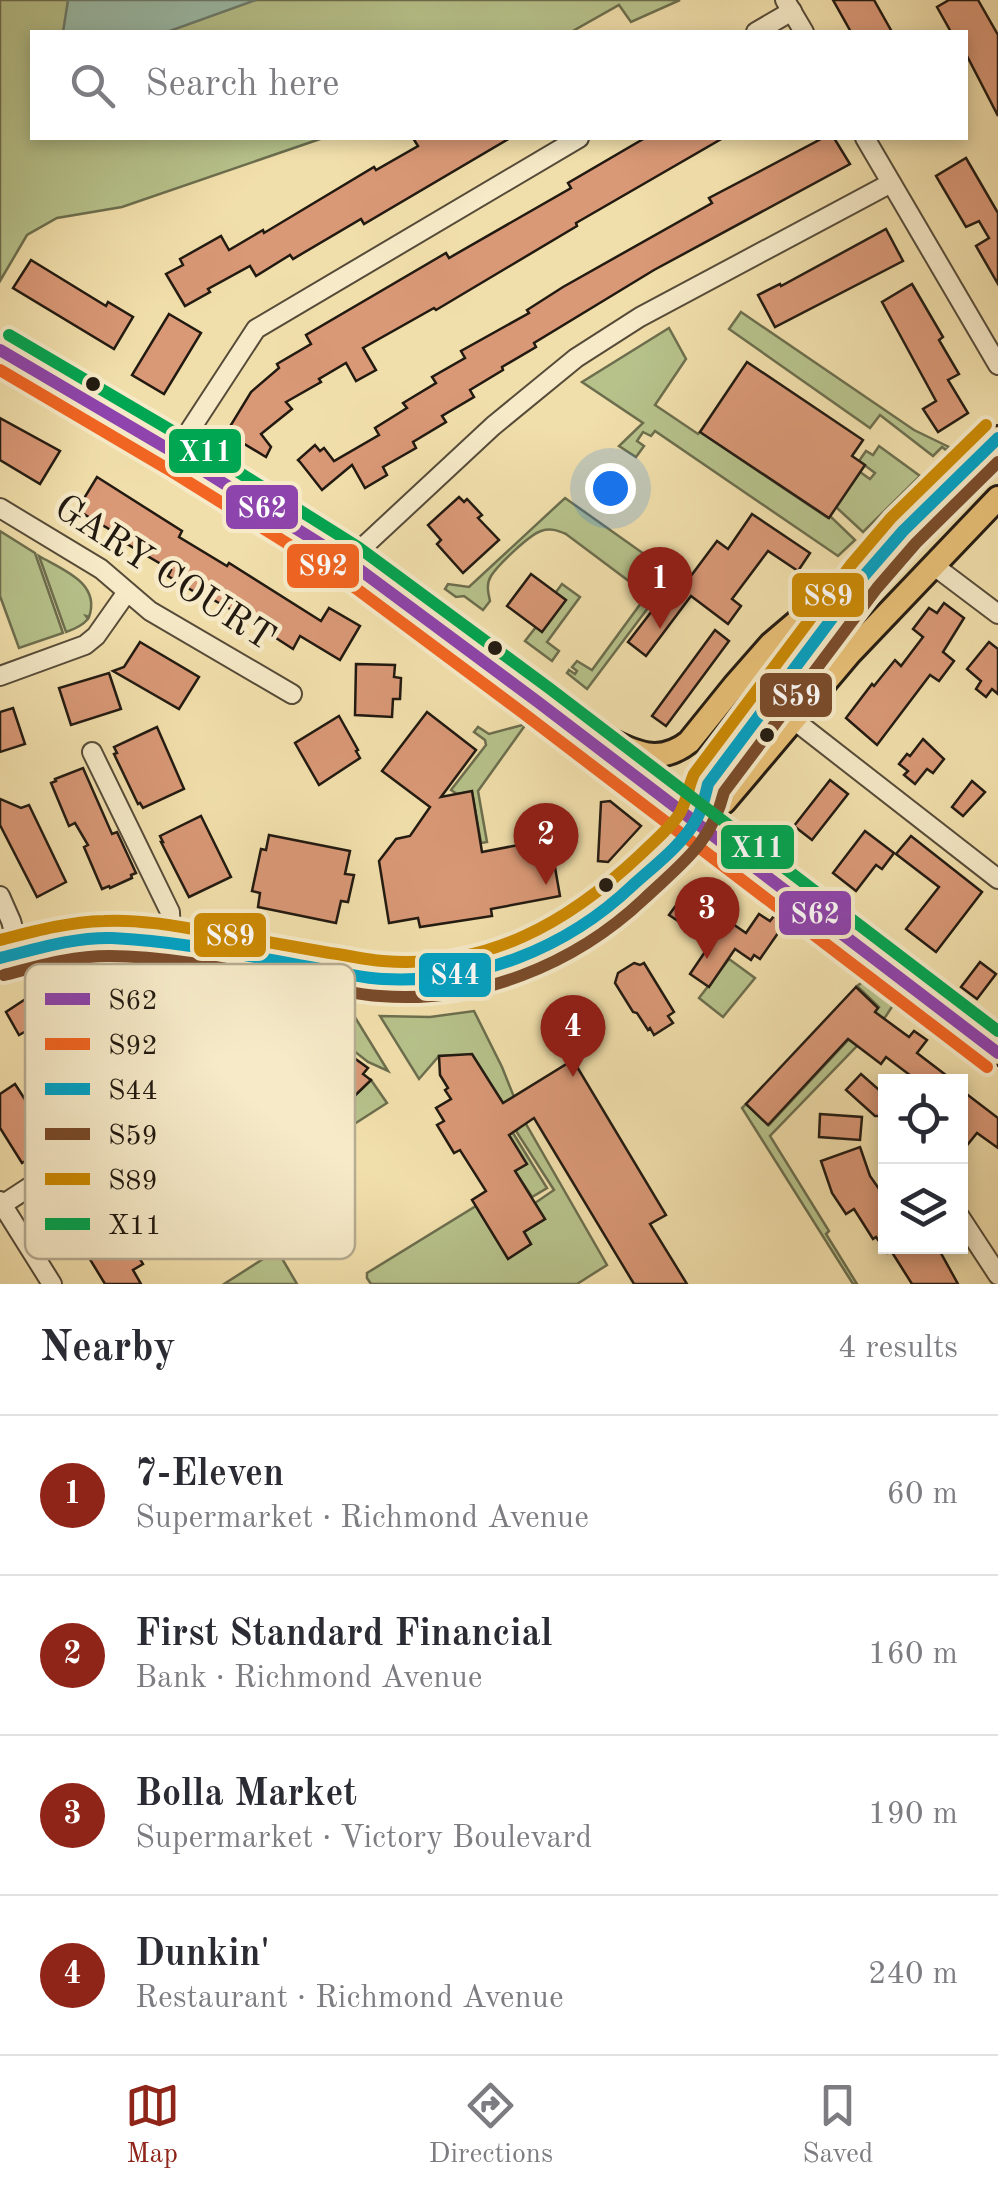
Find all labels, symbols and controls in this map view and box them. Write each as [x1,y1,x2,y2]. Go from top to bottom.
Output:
search box [30,30,968,140]
icon: search [65,58,120,113]
text: Search here [145,66,340,104]
unlabelled marker [83,374,103,394]
line badge: X11 [167,427,243,475]
text: X11 [178,440,232,468]
your location [585,463,636,514]
line badge: S62 [224,483,300,531]
street label: GARY COURT [47,489,281,659]
text: S62 [237,496,287,524]
line badge: S92 [285,542,361,590]
pin: 1 [628,546,692,629]
text: S92 [298,554,348,582]
line badge: S89 [790,571,866,619]
text: S89 [803,584,853,612]
unlabelled marker [485,638,505,658]
line badge: S59 [758,671,834,719]
text: S59 [771,684,821,712]
unlabelled marker [757,725,777,745]
pin: 2 [514,802,578,885]
line badge: X11 [719,823,796,871]
text: X11 [730,836,784,864]
unlabelled marker [596,875,616,895]
pin: 3 [674,876,740,959]
line badge: S62 [777,889,853,937]
text: S62 [790,902,840,930]
line badge: S89 [192,911,268,959]
text: S89 [205,924,255,952]
line badge: S44 [417,951,493,999]
text: S44 [430,963,480,991]
legend [25,964,355,1259]
text: S62 [108,988,158,1016]
pin: 4 [540,994,606,1077]
text: S92 [108,1033,158,1061]
map controls [878,1074,968,1254]
button: locate [878,1074,968,1164]
text: S44 [108,1078,158,1106]
text: S59 [108,1123,158,1151]
button: layers [878,1164,968,1254]
text: S89 [108,1168,158,1196]
text: X11 [108,1213,161,1241]
text: Nearby [40,1328,176,1370]
text: 4 results [838,1333,958,1365]
text: 7-Eleven [135,1456,284,1494]
text: 1 [63,1479,82,1511]
text: 60 m [887,1479,958,1511]
text: Supermarket · Richmond Avenue [135,1503,589,1535]
text: First Standard Financial [135,1616,552,1654]
text: 2 [63,1639,82,1671]
text: 160 m [868,1639,958,1671]
text: Bank · Richmond Avenue [135,1663,482,1695]
text: Bolla Market [135,1776,357,1814]
text: 3 [63,1799,82,1831]
text: 190 m [868,1799,958,1831]
text: Supermarket · Victory Boulevard [135,1823,592,1855]
text: Dunkin' [135,1936,270,1974]
text: 4 [63,1959,82,1991]
text: 240 m [868,1959,958,1991]
text: Restaurant · Richmond Avenue [135,1983,564,2015]
tab: Map [125,2078,180,2173]
tab: Directions [429,2078,553,2173]
tab: Saved [802,2078,873,2173]

